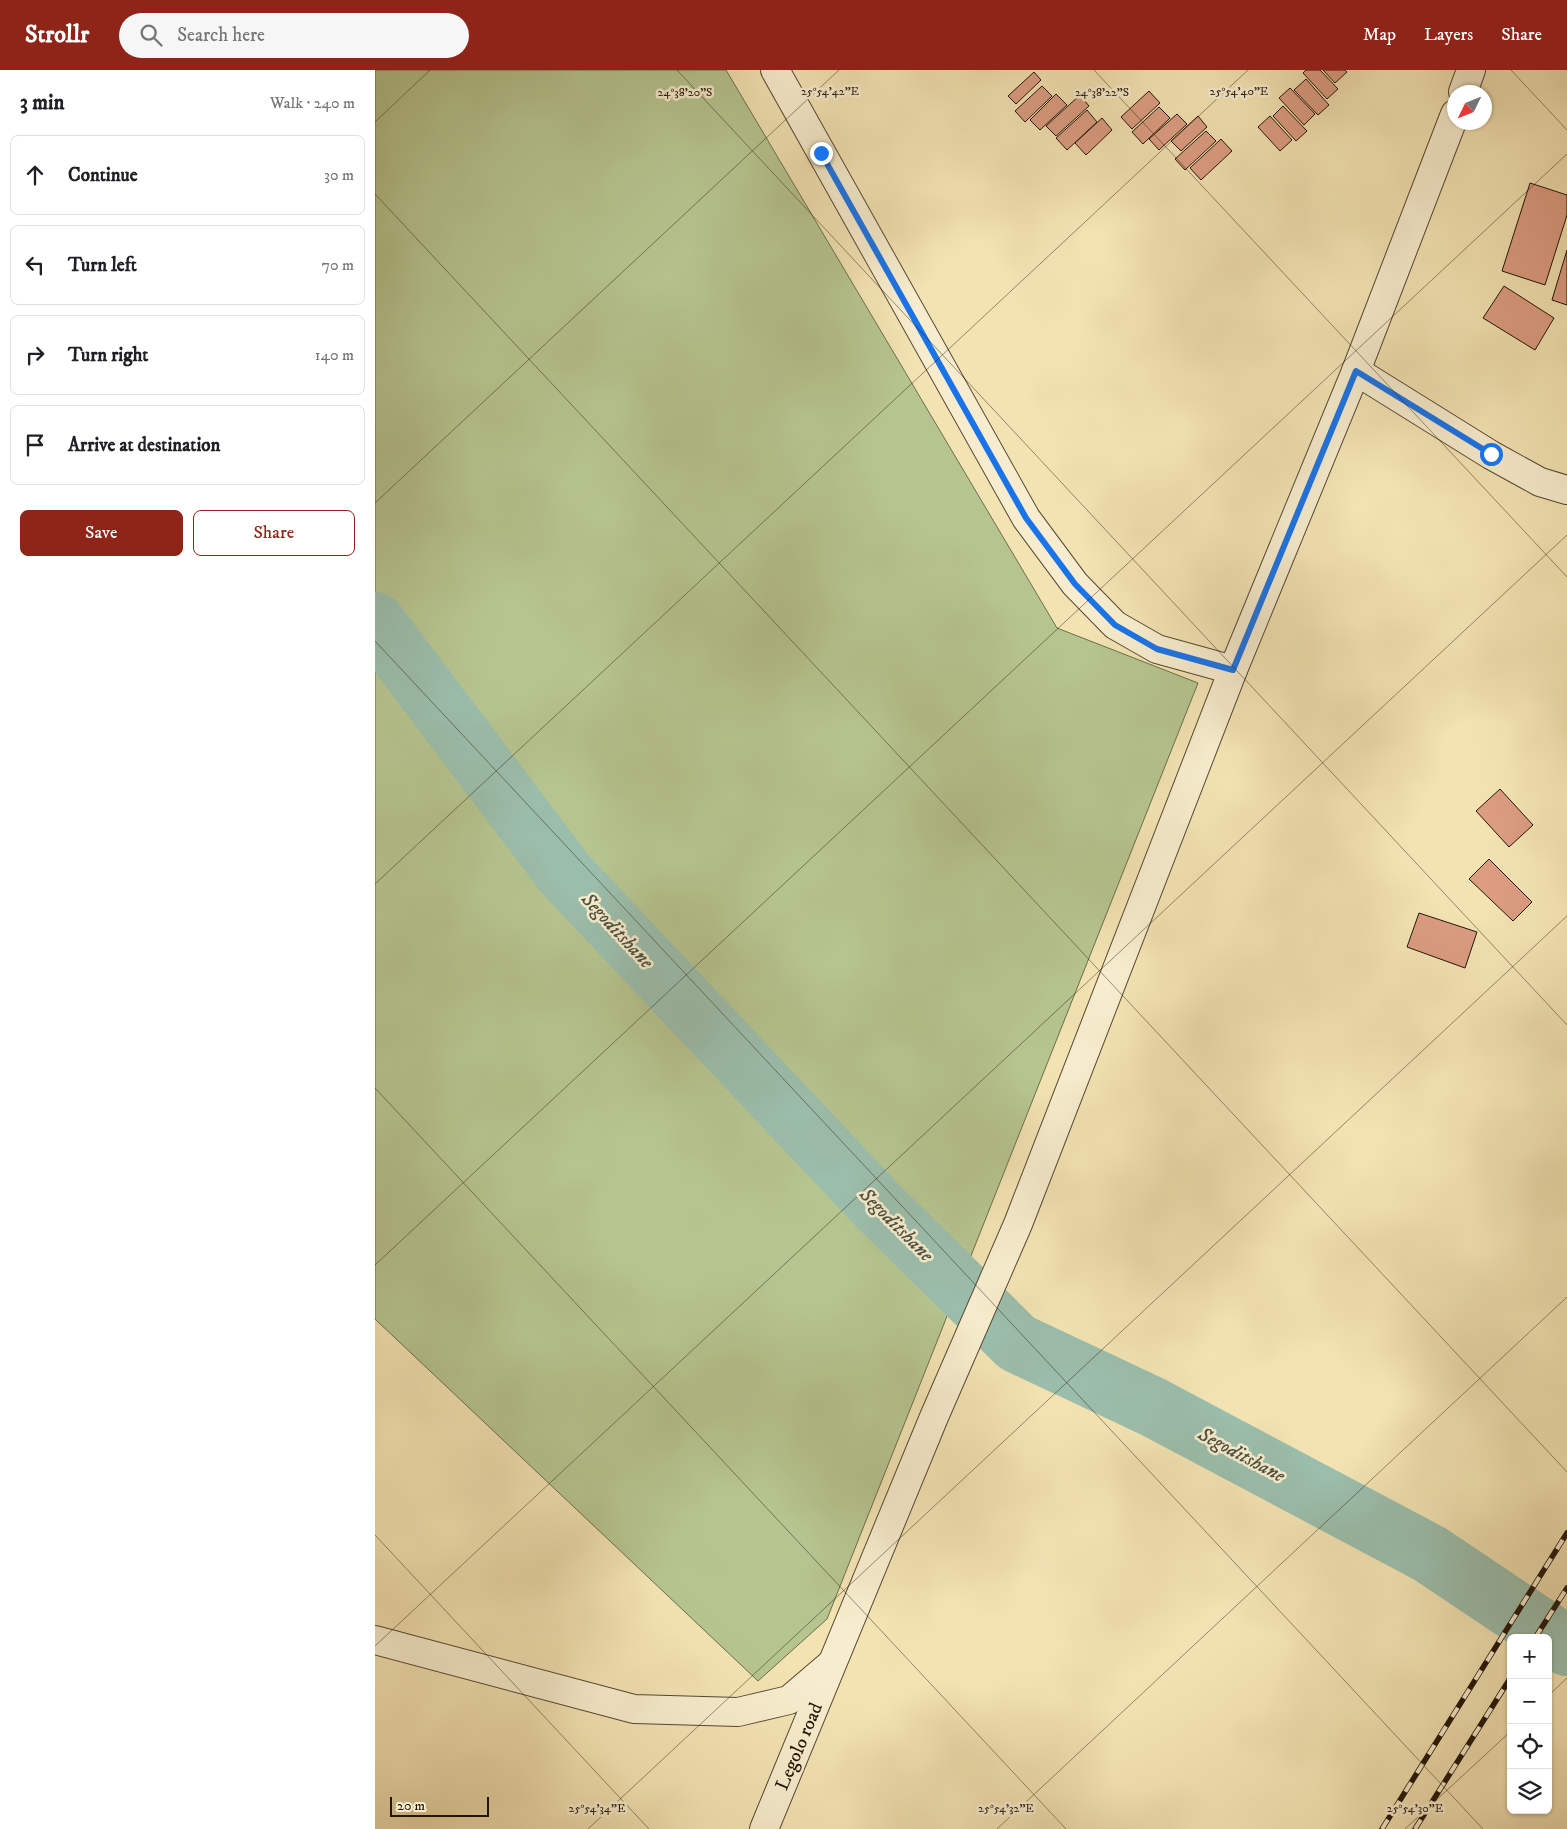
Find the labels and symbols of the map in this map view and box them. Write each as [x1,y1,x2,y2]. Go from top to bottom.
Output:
text: 25°54'42"E [801,84,860,99]
text: 25°54'40"E [1210,84,1269,99]
text: 24°38'20"S [658,85,712,100]
text: 24°38'22"S [1075,85,1129,100]
north arrow [1447,85,1492,130]
route end [810,142,833,165]
route start [1480,443,1503,466]
water label: Segoditshane [575,887,659,975]
water label: Segoditshane [853,1182,939,1268]
water label: Segoditshane [1193,1422,1290,1489]
street label: Legolo road [771,1699,828,1794]
scale bar [390,1794,489,1817]
text: 25°54'34"E [569,1801,626,1816]
text: 25°54'32"E [978,1801,1034,1816]
text: 25°54'30"E [1387,1801,1444,1816]

